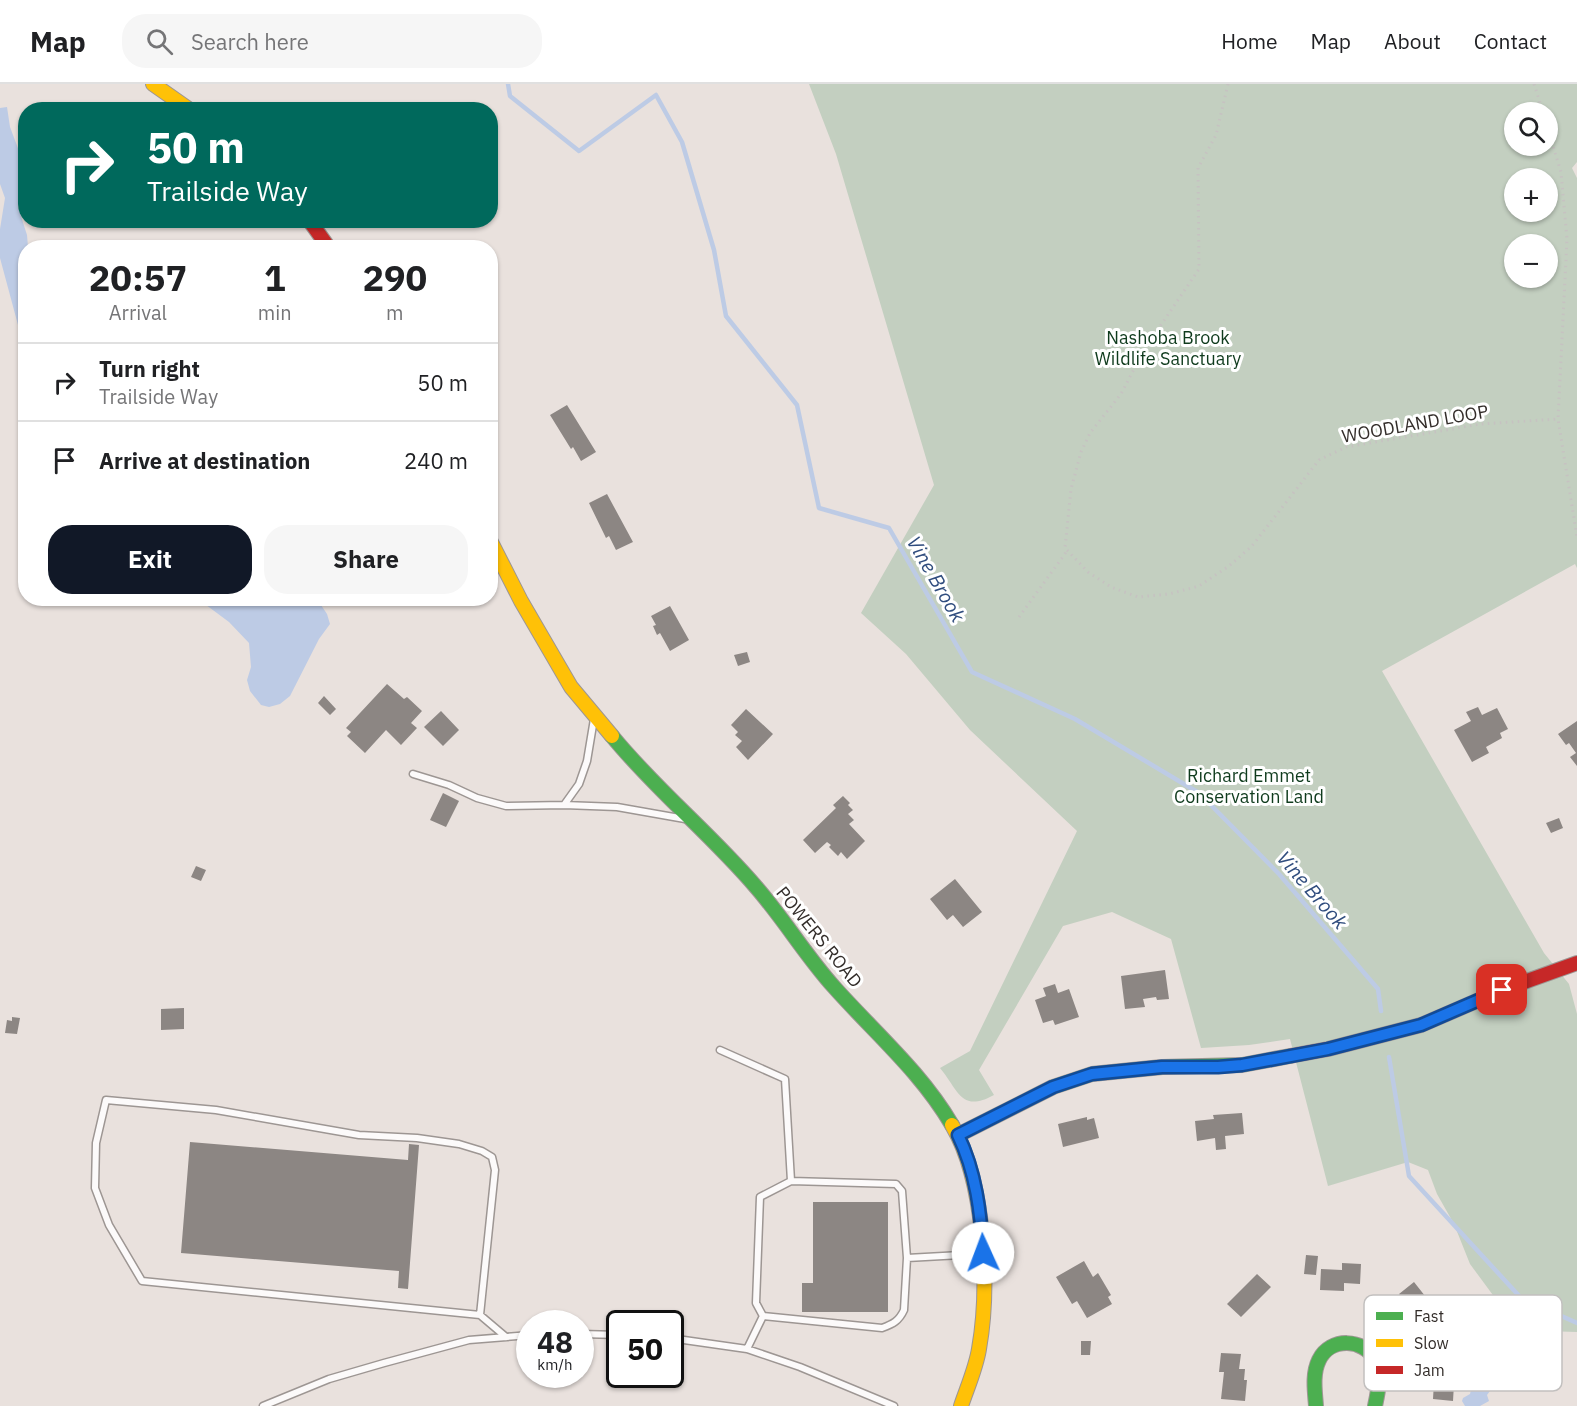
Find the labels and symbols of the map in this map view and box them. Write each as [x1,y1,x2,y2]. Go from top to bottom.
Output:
park label: Nashoba Brook Wildlife Sanctuary [1095,326,1241,370]
street label: WOODLAND LOOP [1340,399,1490,448]
water label: Vine Brook [901,531,972,627]
park label: Richard Emmet Conservation Land [1174,764,1324,808]
water label: Vine Brook [1271,845,1354,935]
street label: POWERS ROAD [771,881,867,992]
pin [1476,964,1527,1015]
position arrow [951,1221,1015,1285]
legend [1364,1295,1562,1391]
text: Fast [1414,1306,1444,1326]
speed limit sign: 50 [606,1310,684,1388]
text: Slow [1414,1333,1449,1353]
text: Jam [1414,1360,1445,1380]

